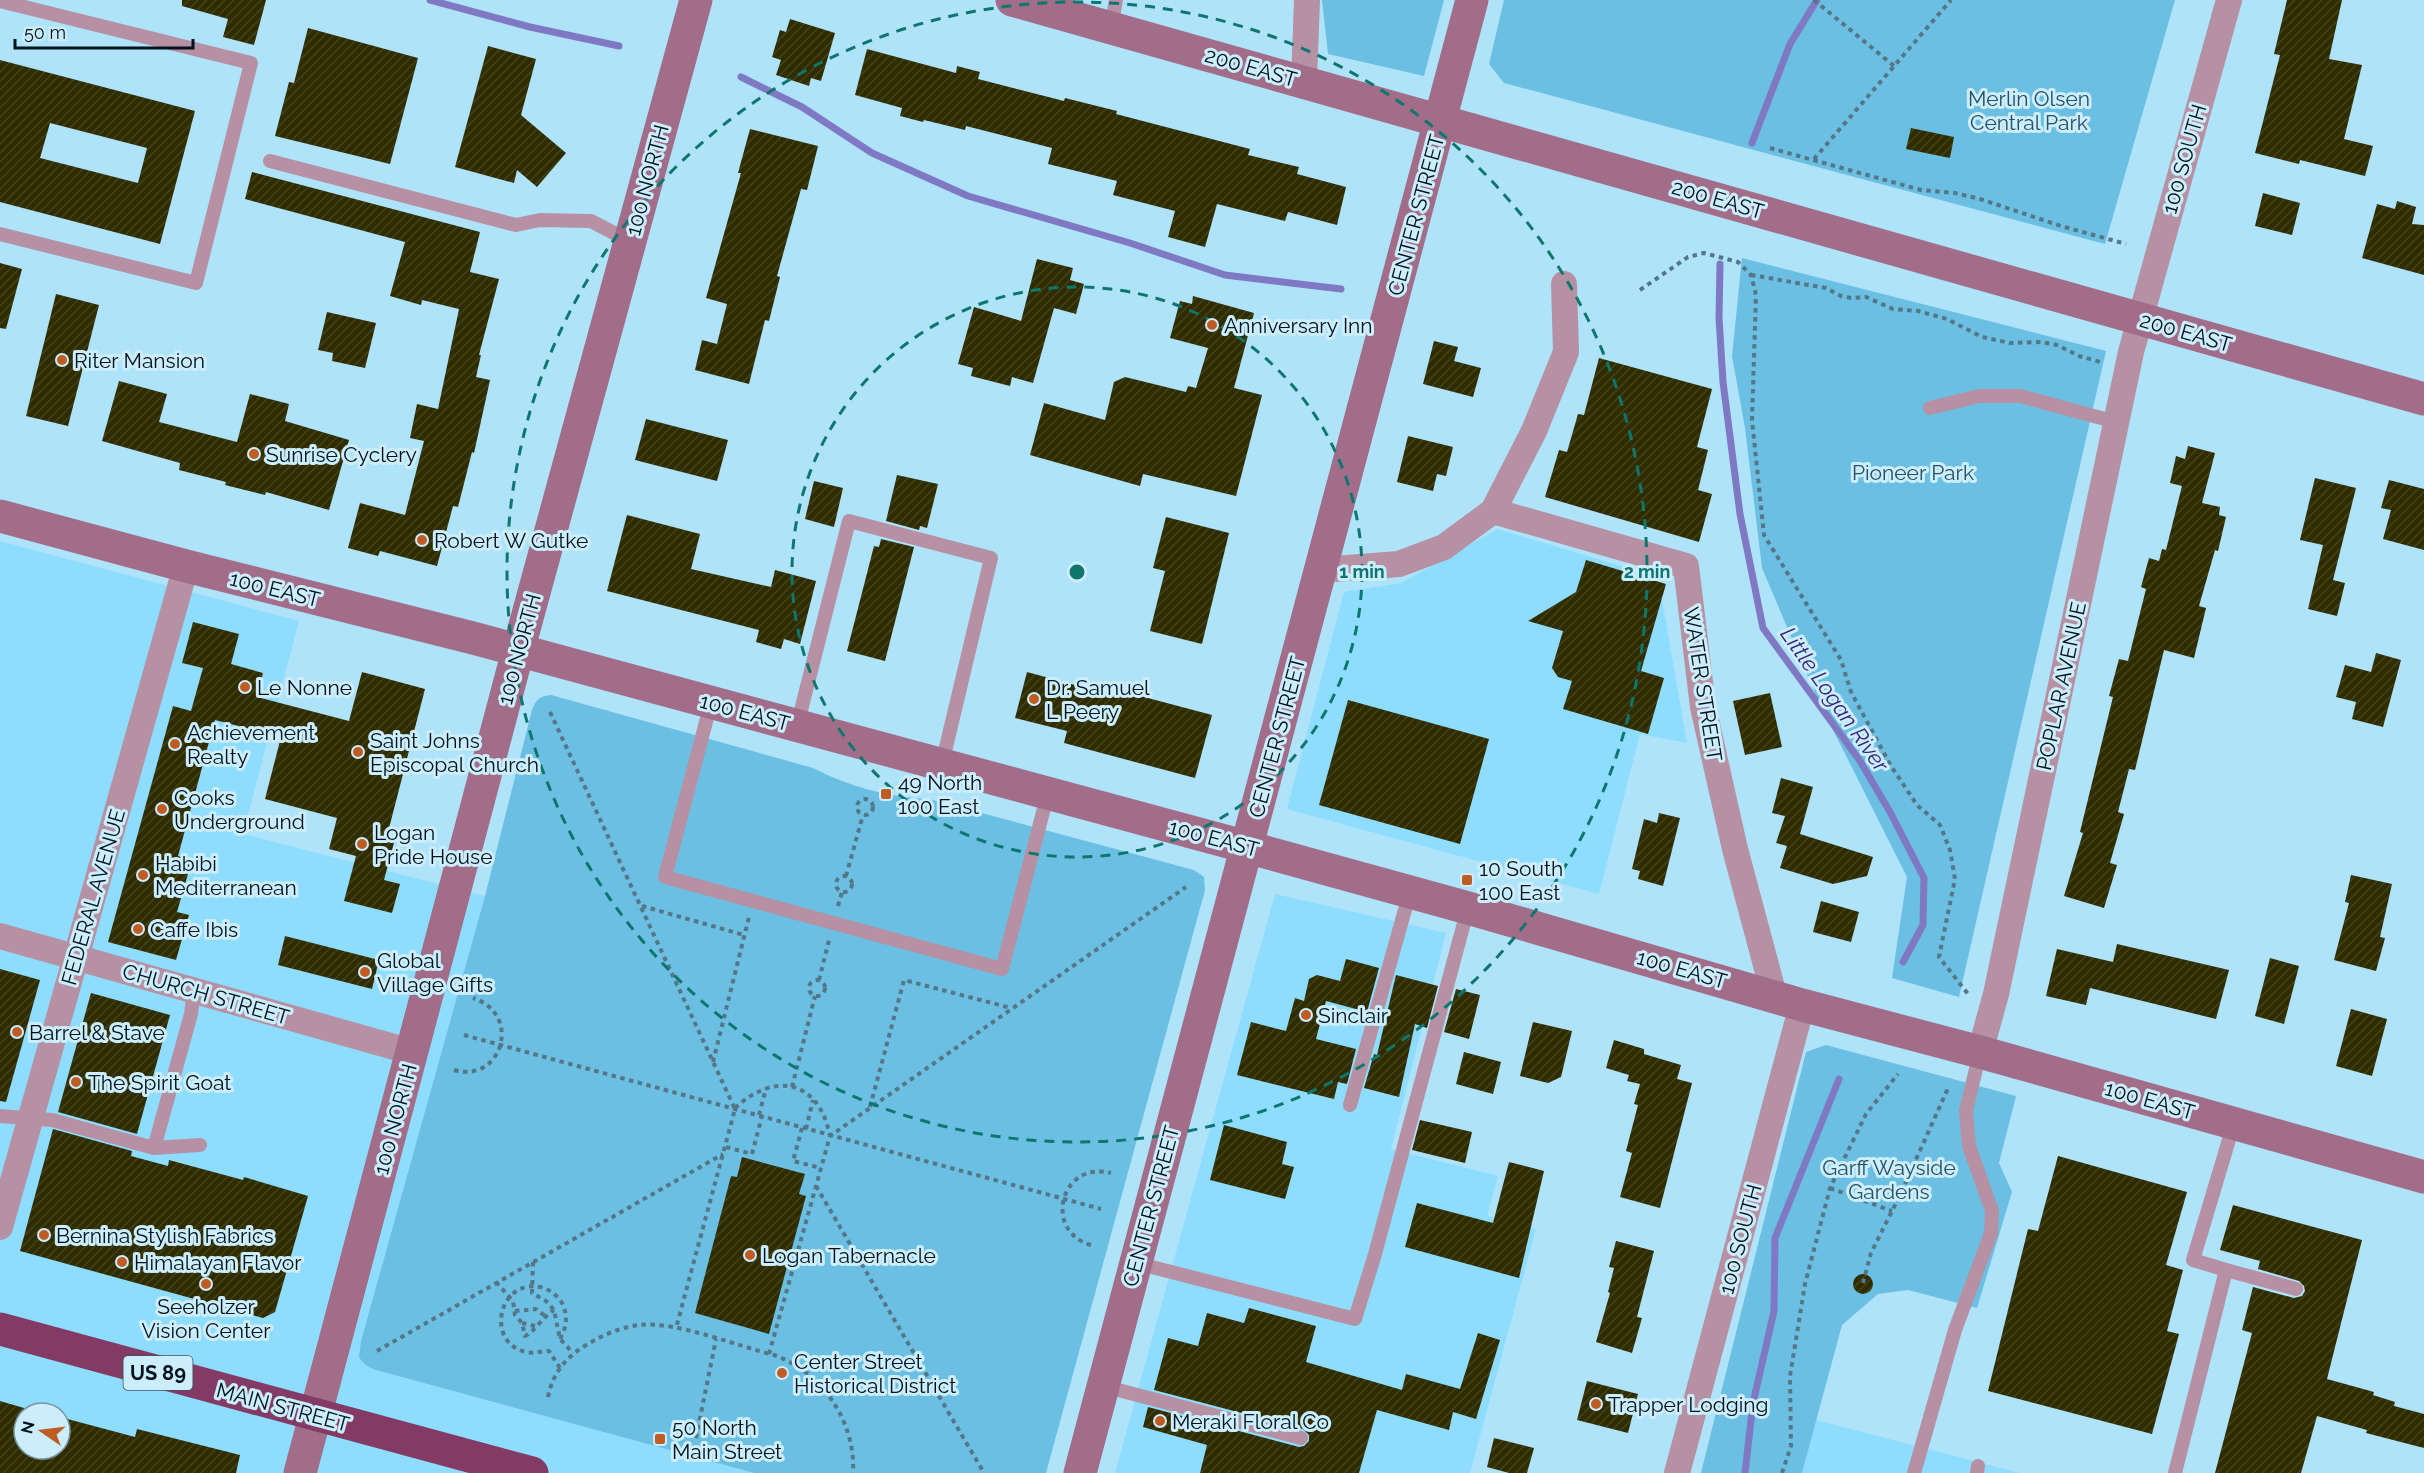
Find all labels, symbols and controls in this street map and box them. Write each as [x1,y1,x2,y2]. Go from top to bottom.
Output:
scale bar [15,12,194,50]
text: 50 m [24,22,66,43]
street label: 200 EAST [1202,42,1300,92]
park label: Merlin Olsen Central Park [1968,86,2090,135]
street label: 100 SOUTH [2156,101,2212,217]
street label: 100 NORTH [620,122,674,238]
street label: CENTER STREET [1382,132,1450,298]
street label: 200 EAST [1669,174,1767,224]
street label: 200 EAST [2137,307,2235,357]
place label: Anniversary Inn [1224,313,1373,338]
marker: Anniversary Inn [1205,318,1219,332]
place label: Riter Mansion [74,348,205,373]
marker: Riter Mansion [55,353,69,367]
place label: Sunrise Cyclery [266,442,417,467]
marker: Sunrise Cyclery [247,447,261,461]
park label: Pioneer Park [1852,460,1974,485]
place label: Robert W Gutke [434,528,588,553]
marker: Robert W Gutke [415,533,429,547]
text: 1 min [1339,561,1385,582]
text: 2 min [1624,561,1670,582]
centre of rings [1067,562,1087,582]
street label: 100 EAST [227,566,323,612]
street label: 100 NORTH [492,591,546,707]
street label: POPLAR AVENUE [2031,599,2091,773]
street label: WATER STREET [1678,605,1728,763]
water label: Little Logan River [1775,622,1895,778]
street label: CENTER STREET [1243,654,1311,820]
place label: Le Nonne [257,675,352,700]
place label: Dr. Samuel L Peery [1046,675,1150,724]
marker: Le Nonne [238,680,252,694]
street label: 100 EAST [697,688,793,736]
marker: Dr. Samuel L Peery [1027,692,1041,706]
place label: Achievement Realty [187,720,315,769]
place label: Saint Johns Episcopal Church [370,728,539,777]
marker: Achievement Realty [168,737,182,751]
marker: Saint Johns Episcopal Church [351,745,365,759]
place label: 49 North 100 East [898,770,982,819]
place label: Cooks Underground [174,785,305,834]
marker: 49 North 100 East [879,787,893,801]
marker: Cooks Underground [155,802,169,816]
street label: FEDERAL AVENUE [56,806,130,988]
street label: 100 EAST [1166,814,1262,862]
place label: Logan Pride House [374,820,493,869]
marker: Logan Pride House [355,837,369,851]
place label: Habibi Mediterranean [155,851,297,900]
place label: 10 South 100 East [1479,856,1563,905]
marker: Habibi Mediterranean [136,868,150,882]
marker: 10 South 100 East [1460,873,1474,887]
place label: Caffe Ibis [150,917,238,942]
marker: Caffe Ibis [131,922,145,936]
street label: 100 EAST [1634,944,1730,994]
place label: Global Village Gifts [377,948,493,997]
street label: CHURCH STREET [120,958,292,1030]
marker: Global Village Gifts [358,965,372,979]
place label: Sinclair [1318,1003,1389,1028]
marker: Sinclair [1299,1008,1313,1022]
place label: Barrel & Stave [29,1020,165,1045]
marker: Barrel & Stave [10,1025,24,1039]
street label: 100 NORTH [368,1061,422,1177]
place label: The Spirit Goat [88,1070,231,1095]
marker: The Spirit Goat [69,1075,83,1089]
street label: 100 EAST [2102,1075,2198,1125]
street label: CENTER STREET [1117,1123,1185,1289]
park label: Garff Wayside Gardens [1822,1155,1956,1204]
street label: 100 SOUTH [1713,1181,1767,1297]
place label: Bernina Stylish Fabrics [56,1223,274,1248]
marker: Bernina Stylish Fabrics [37,1228,51,1242]
place label: Logan Tabernacle [762,1243,936,1268]
marker: Logan Tabernacle [743,1248,757,1262]
place label: Himalayan Flavor [134,1250,302,1275]
marker: Himalayan Flavor [115,1255,129,1269]
marker: Seeholzer Vision Center [199,1277,213,1291]
place label: Seeholzer Vision Center [141,1294,271,1343]
place label: Center Street Historical District [794,1349,956,1398]
road number: US 89 [124,1356,192,1390]
marker: Center Street Historical District [775,1366,789,1380]
street label: MAIN STREET [214,1377,353,1437]
place label: Trapper Lodging [1608,1392,1769,1417]
marker: Trapper Lodging [1589,1397,1603,1411]
north arrow [12,1401,72,1461]
place label: Meraki Floral Co [1172,1409,1329,1434]
marker: Meraki Floral Co [1153,1414,1167,1428]
place label: 50 North Main Street [672,1415,782,1464]
text: N [17,1419,39,1436]
marker: 50 North Main Street [653,1432,667,1446]

